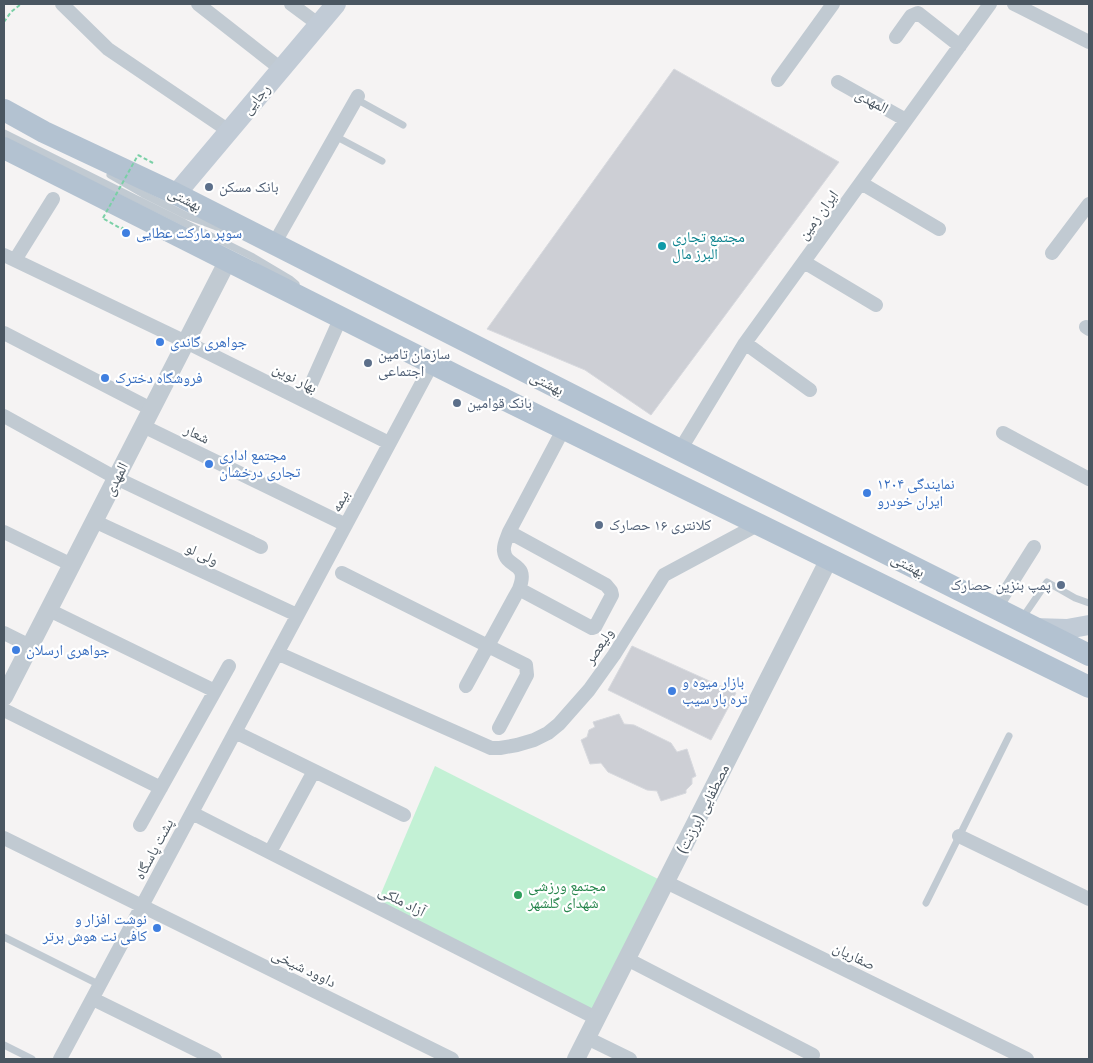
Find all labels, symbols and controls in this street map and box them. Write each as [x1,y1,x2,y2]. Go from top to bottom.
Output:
street label: رجایی [238,80,275,119]
street label: المهدی [852,85,892,118]
place label: بانک مسکن [219,178,279,197]
marker: بانک مسکن [203,181,215,193]
street label: بهشتی [165,183,205,216]
street label: ایران زمین [794,187,843,244]
place label: سوپر مارکت عطایی [136,224,242,243]
marker: سوپر مارکت عطایی [120,227,132,239]
place label: مجتمع تجاری البرز مال [672,228,745,264]
marker: مجتمع تجاری البرز مال [656,240,668,252]
place label: جواهری گاندی [170,333,247,352]
marker: جواهری گاندی [154,336,166,348]
place label: سازمان تامین اجتماعی [378,345,450,381]
marker: سازمان تامین اجتماعی [362,357,374,369]
street label: بهار نوین [269,359,320,398]
street label: بهشتی [527,367,567,400]
place label: فروشگاه دخترک [115,369,202,387]
marker: فروشگاه دخترک [99,372,111,384]
place label: بانک قوامین [467,394,532,413]
marker: بانک قوامین [451,397,463,409]
street label: شعار [181,420,213,448]
place label: مجتمع اداری تجاری درخشان [219,446,301,482]
marker: مجتمع اداری تجاری درخشان [203,458,215,470]
street label: المهدی [100,459,133,499]
place label: ۱۲۰۴ نمایندگی ایران خودرو [877,475,955,511]
street label: بیمه [327,487,353,515]
marker: ۱۲۰۴ نمایندگی ایران خودرو [861,487,873,499]
place label: کلانتری ۱۶ حصارک [609,516,711,535]
marker: کلانتری ۱۶ حصارک [593,519,605,531]
street label: ولی لو [182,539,221,570]
street label: بهشتی [888,549,928,582]
place label: پمپ بنزین حصارک [951,576,1051,595]
marker: پمپ بنزین حصارک [1055,579,1067,591]
street label: ولیعصر [580,625,618,668]
place label: جواهری ارسلان [26,641,110,660]
marker: جواهری ارسلان [10,644,22,656]
place label: بازار میوه و تره بار سیب [682,673,748,708]
marker: بازار میوه و تره بار سیب [666,685,678,697]
street label: مصطفایی (برزنت) [673,761,734,857]
street label: پشت پاسگاه [130,815,178,883]
place label: مجتمع ورزشی شهدای گلشهر [527,877,606,913]
street label: آزاد ملکی [375,882,430,922]
marker: مجتمع ورزشی شهدای گلشهر [512,889,524,901]
place label: نوشت افزار و کافی نت هوش برتر [42,910,147,946]
marker: نوشت افزار و کافی نت هوش برتر [151,922,163,934]
street label: صفاریان [829,938,878,975]
street label: داوود شیخی [269,945,339,992]

